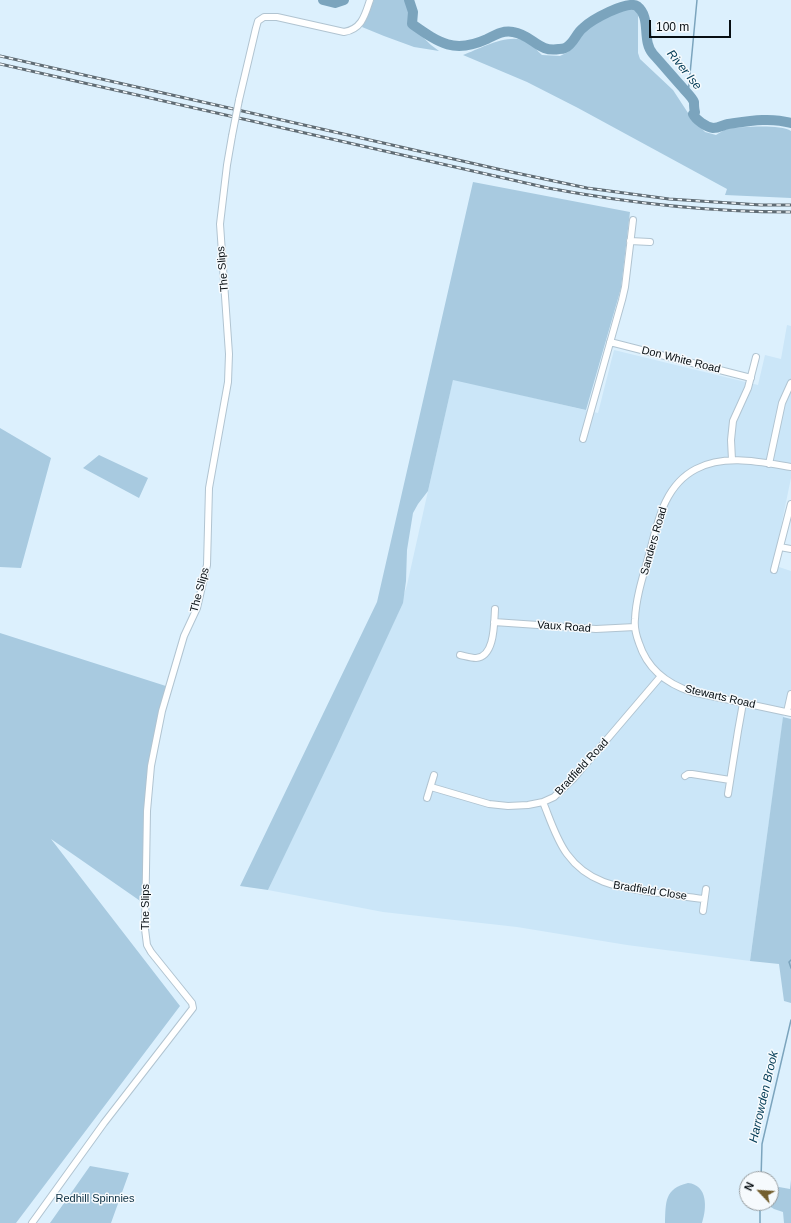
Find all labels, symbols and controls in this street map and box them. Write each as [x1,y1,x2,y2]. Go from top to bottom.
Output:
scale bar [651,12,733,38]
text: 100 m [656,20,689,34]
water label: River Ise [664,47,704,93]
street label: The Slips [214,246,232,292]
street label: Don White Road [640,344,722,376]
street label: Sanders Road [638,505,670,577]
street label: The Slips [188,566,212,614]
street label: Vaux Road [537,619,591,635]
street label: Stewarts Road [683,682,757,712]
street label: Bradfield Road [552,736,612,798]
street label: Bradfield Close [612,879,688,903]
street label: The Slips [139,884,153,930]
water label: Harrowden Brook [746,1050,782,1144]
north arrow [739,1171,779,1211]
text: N [742,1180,756,1192]
park label: Redhill Spinnies [56,1192,134,1206]

